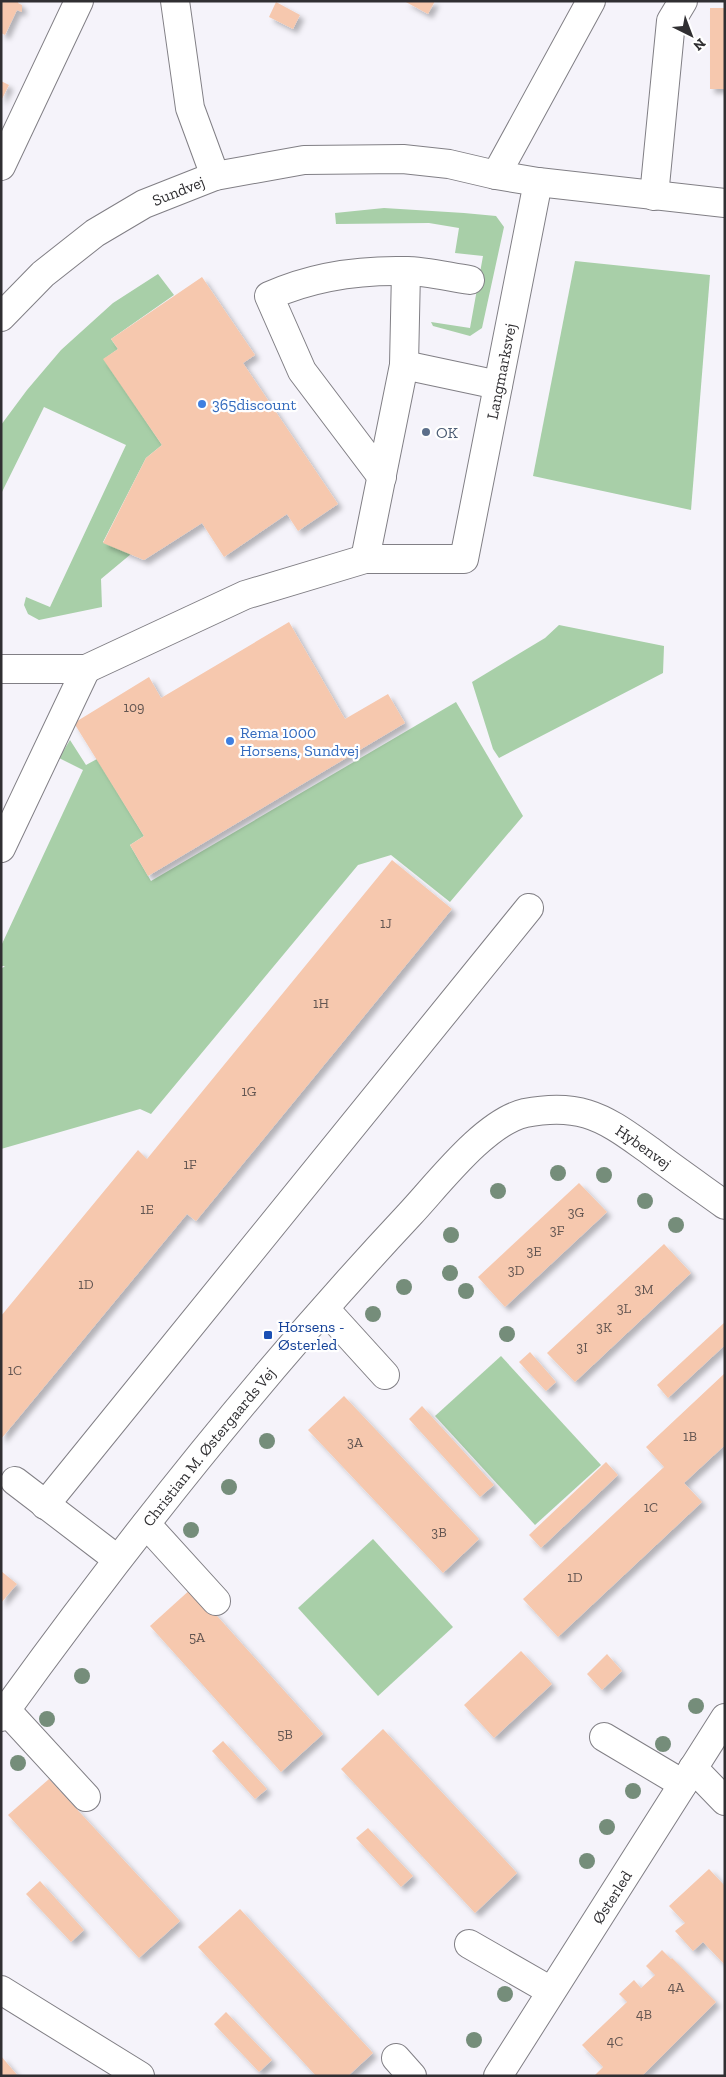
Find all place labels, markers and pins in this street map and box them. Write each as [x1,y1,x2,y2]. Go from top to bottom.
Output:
place label: 365discount [212,395,297,414]
marker: 365discount [196,398,208,410]
place label: OK [436,423,458,442]
marker: OK [420,426,432,438]
place label: Rema 1000 Horsens, Sundvej [240,723,359,760]
marker: Rema 1000 Horsens, Sundvej [224,735,236,747]
place label: Horsens - Østerled [278,1317,345,1354]
marker: Horsens - Østerled [262,1329,274,1341]

